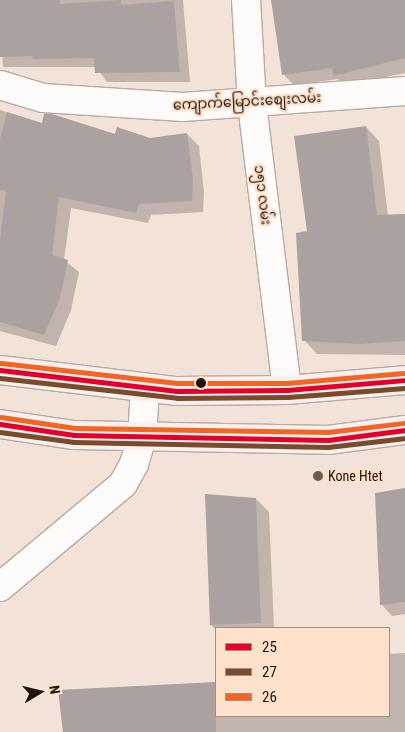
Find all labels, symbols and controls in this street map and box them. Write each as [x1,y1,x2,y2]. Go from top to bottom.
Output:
street label: ကျောက်မြောင်းစျေးလမ်း [172,89,322,113]
street label: ၁၅၁ လမ်း [251,164,275,226]
unlabelled marker [196,378,206,388]
place label: Kone Htet [328,468,383,484]
marker: Kone Htet [312,470,324,482]
legend [215,627,390,717]
text: 25 [262,638,277,656]
text: 27 [262,663,277,681]
north arrow [15,667,65,717]
text: N [46,684,63,695]
text: 26 [262,688,277,706]

